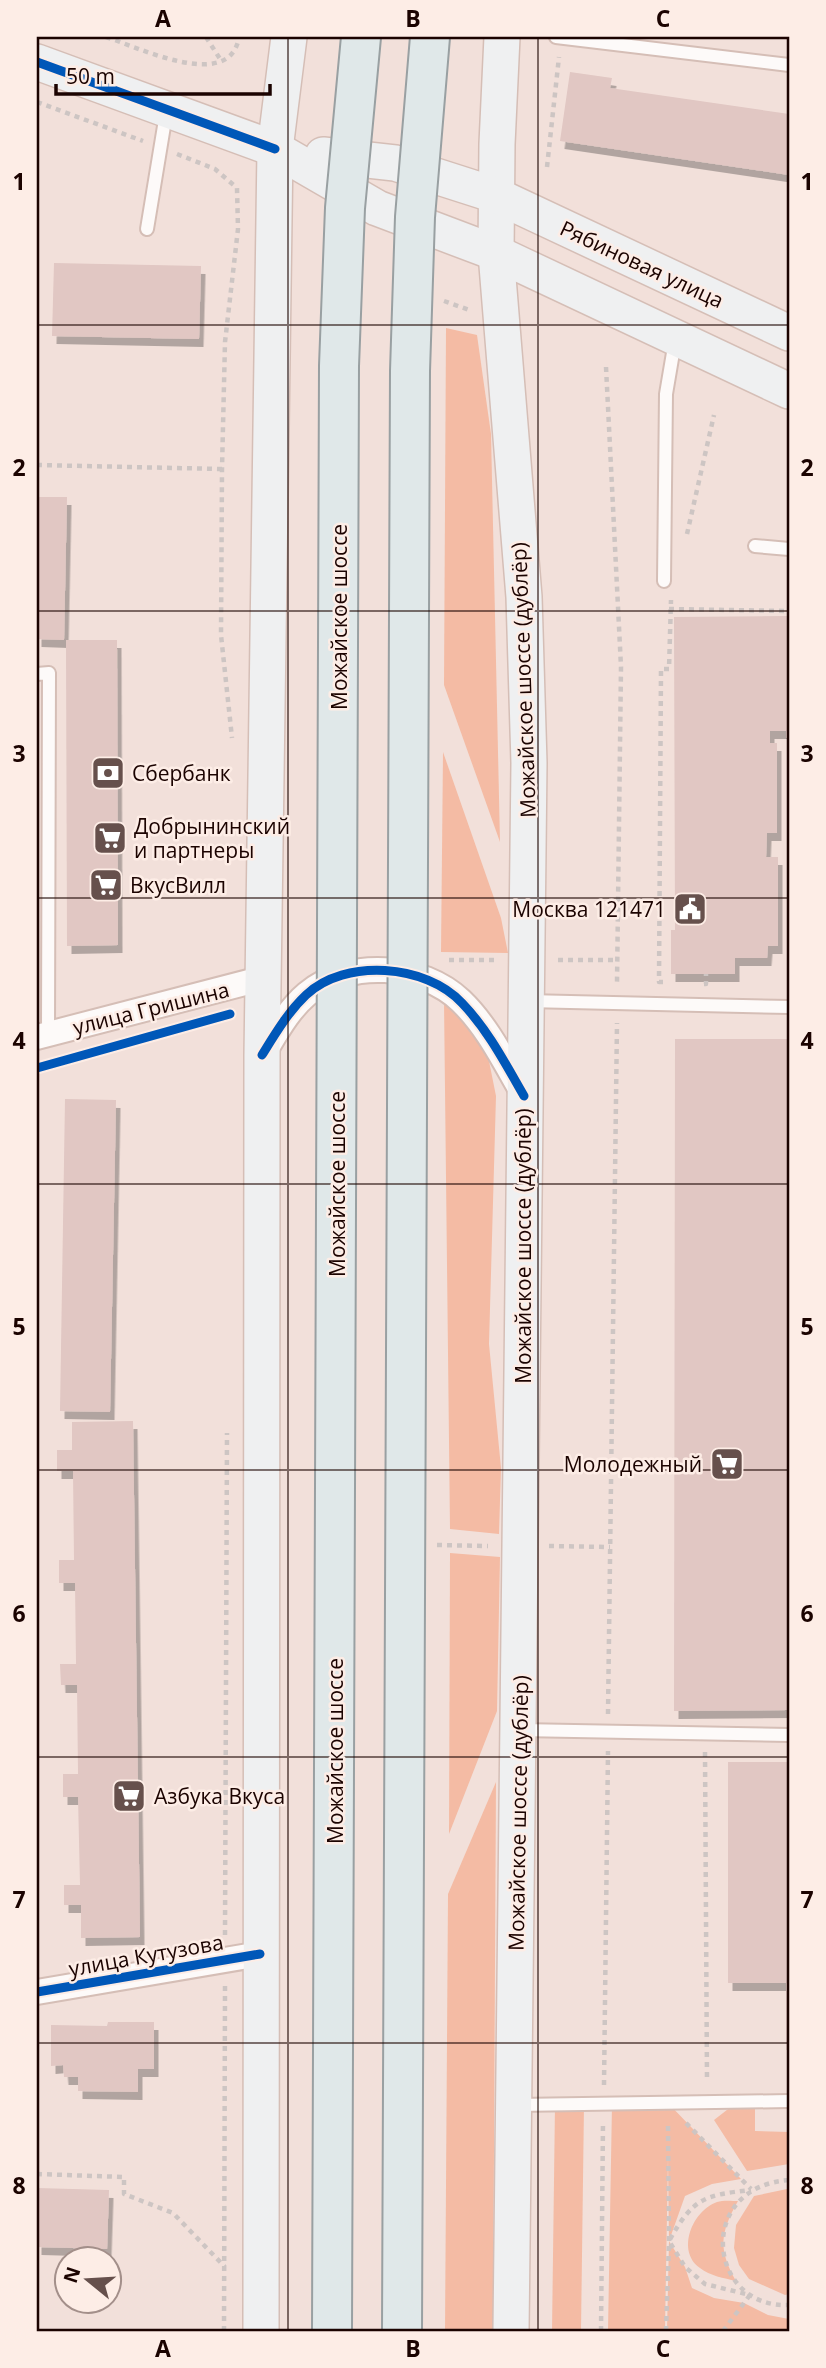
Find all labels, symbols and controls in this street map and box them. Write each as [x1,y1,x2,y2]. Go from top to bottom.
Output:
text: A [155,2,171,34]
text: B [405,2,421,34]
text: C [656,2,670,34]
scale bar [56,52,270,96]
text: 50 m [66,62,115,90]
text: 1 [12,165,26,197]
text: 1 [800,165,814,197]
street label: Рябиновая улица [556,214,728,314]
text: 2 [12,451,26,483]
text: 2 [800,451,814,483]
street label: Можайское шоссе [325,524,353,710]
street label: Можайское шоссе (дублёр) [504,542,542,818]
text: 3 [12,737,26,769]
text: 3 [800,737,814,769]
bank icon: Сбербанк [89,754,127,792]
place label: Сбербанк [132,759,231,787]
place label: Добрынинский и партнеры [134,812,290,864]
supermarket icon: Добрынинский и партнеры [91,819,129,857]
supermarket icon: ВкусВилл [87,866,125,904]
place label: ВкусВилл [130,871,226,899]
public building icon: Москва 121471 [671,890,709,928]
place label: Москва 121471 [512,895,666,923]
street label: улица Гришина [70,975,232,1041]
text: 4 [12,1024,26,1056]
text: 4 [800,1024,814,1056]
street label: Можайское шоссе [323,1091,351,1277]
street label: Можайское шоссе (дублёр) [509,1108,537,1384]
text: 5 [12,1310,26,1342]
text: 5 [800,1310,814,1342]
supermarket icon: Молодежный [708,1445,746,1483]
place label: Молодежный [564,1450,702,1478]
text: 6 [12,1597,26,1629]
text: 6 [800,1597,814,1629]
street label: Можайское шоссе [321,1658,349,1844]
street label: Можайское шоссе (дублёр) [502,1675,534,1951]
supermarket icon: Азбука Вкуса [110,1777,148,1815]
place label: Азбука Вкуса [154,1782,285,1810]
text: 7 [12,1883,26,1915]
text: 7 [800,1883,814,1915]
street label: улица Кутузова [67,1928,225,1982]
text: 8 [12,2169,26,2201]
text: 8 [800,2169,814,2201]
north arrow [52,2246,122,2316]
text: N [57,2263,87,2286]
text: A [155,2332,171,2364]
text: B [405,2332,421,2364]
text: C [656,2332,670,2364]

